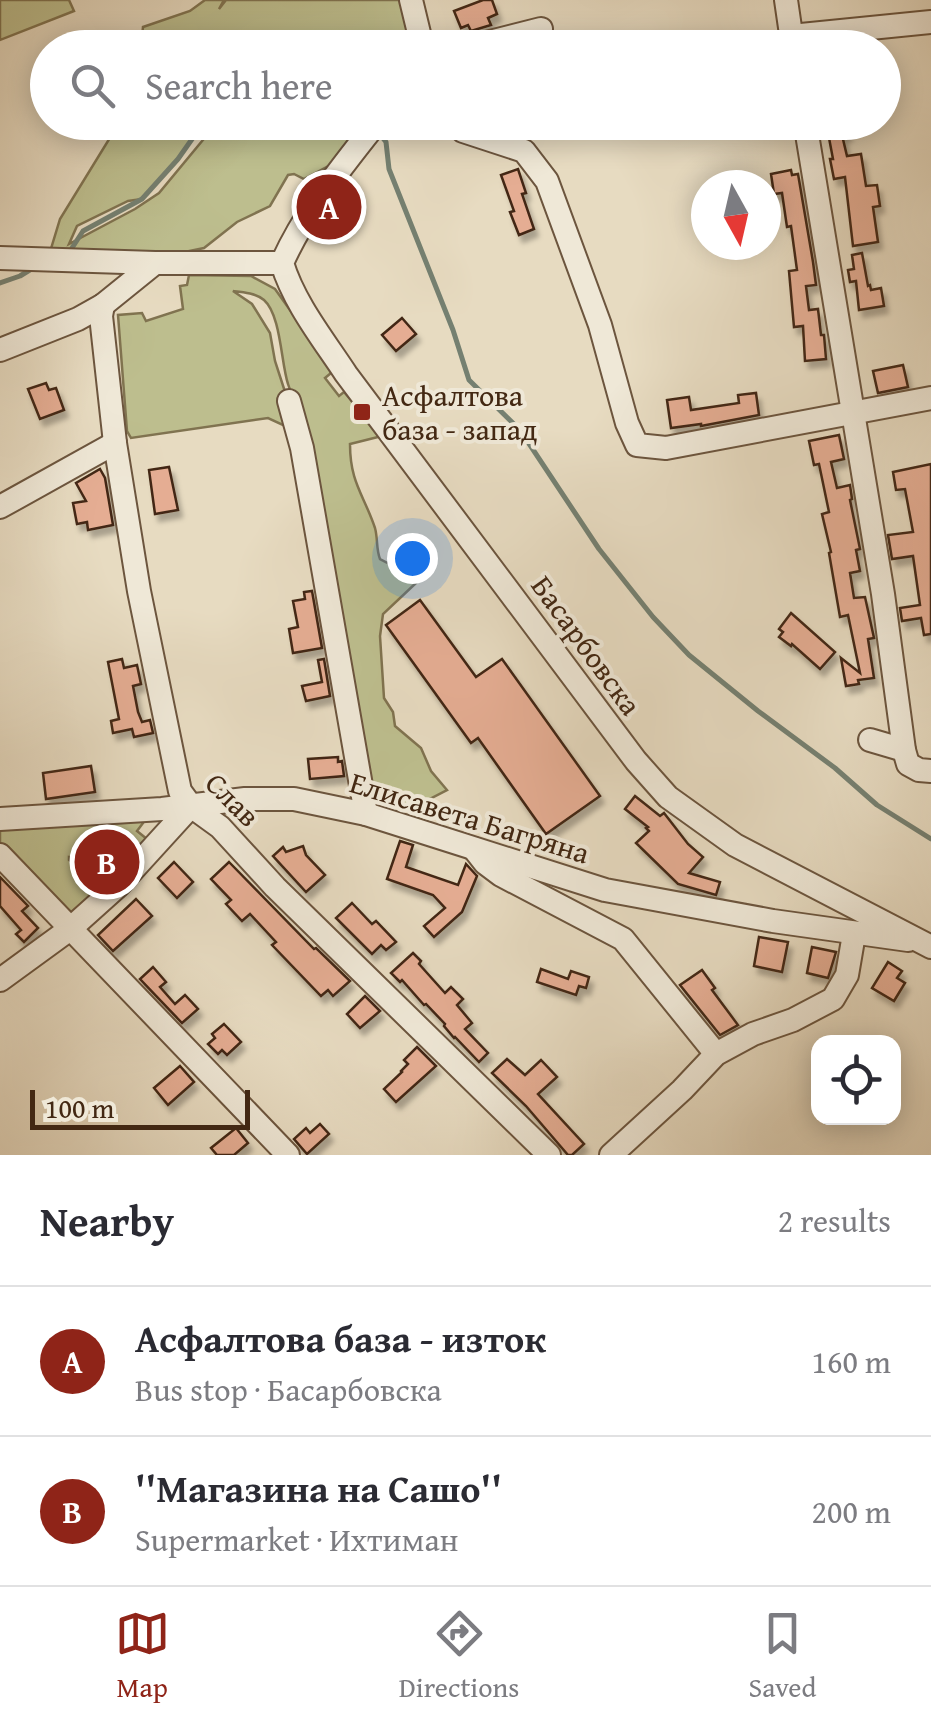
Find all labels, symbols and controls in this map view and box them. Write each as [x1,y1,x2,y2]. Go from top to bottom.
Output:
search box [30,30,901,140]
text: Search here [145,57,333,113]
icon: search [65,58,120,113]
pin: A [296,170,362,244]
north arrow [691,170,781,260]
place label: Асфалтова база - запад [382,373,537,451]
marker: Асфалтова база - запад [351,401,373,423]
your location [387,533,438,584]
street label: Басарбовска [521,566,653,725]
street label: Елисавета Багряна [345,760,596,875]
street label: Слав [196,762,270,836]
pin: B [74,824,140,900]
map controls [811,1035,901,1125]
button: locate [811,1035,901,1125]
scale bar [30,1085,250,1130]
text: 100 m [45,1087,114,1128]
text: Nearby [40,1190,174,1251]
text: 2 results [778,1197,891,1244]
text: Асфалтова база - изток [135,1310,546,1366]
text: A [62,1338,83,1385]
text: 160 m [812,1338,891,1385]
text: Bus stop · Басарбовска [135,1366,442,1413]
text: ''Магазина на Сашо'' [135,1460,502,1516]
text: B [63,1488,82,1535]
text: 200 m [812,1488,891,1535]
text: Supermarket · Ихтиман [135,1516,458,1563]
tab: Map [115,1606,170,1707]
tab: Directions [399,1606,519,1707]
tab: Saved [749,1606,816,1707]

